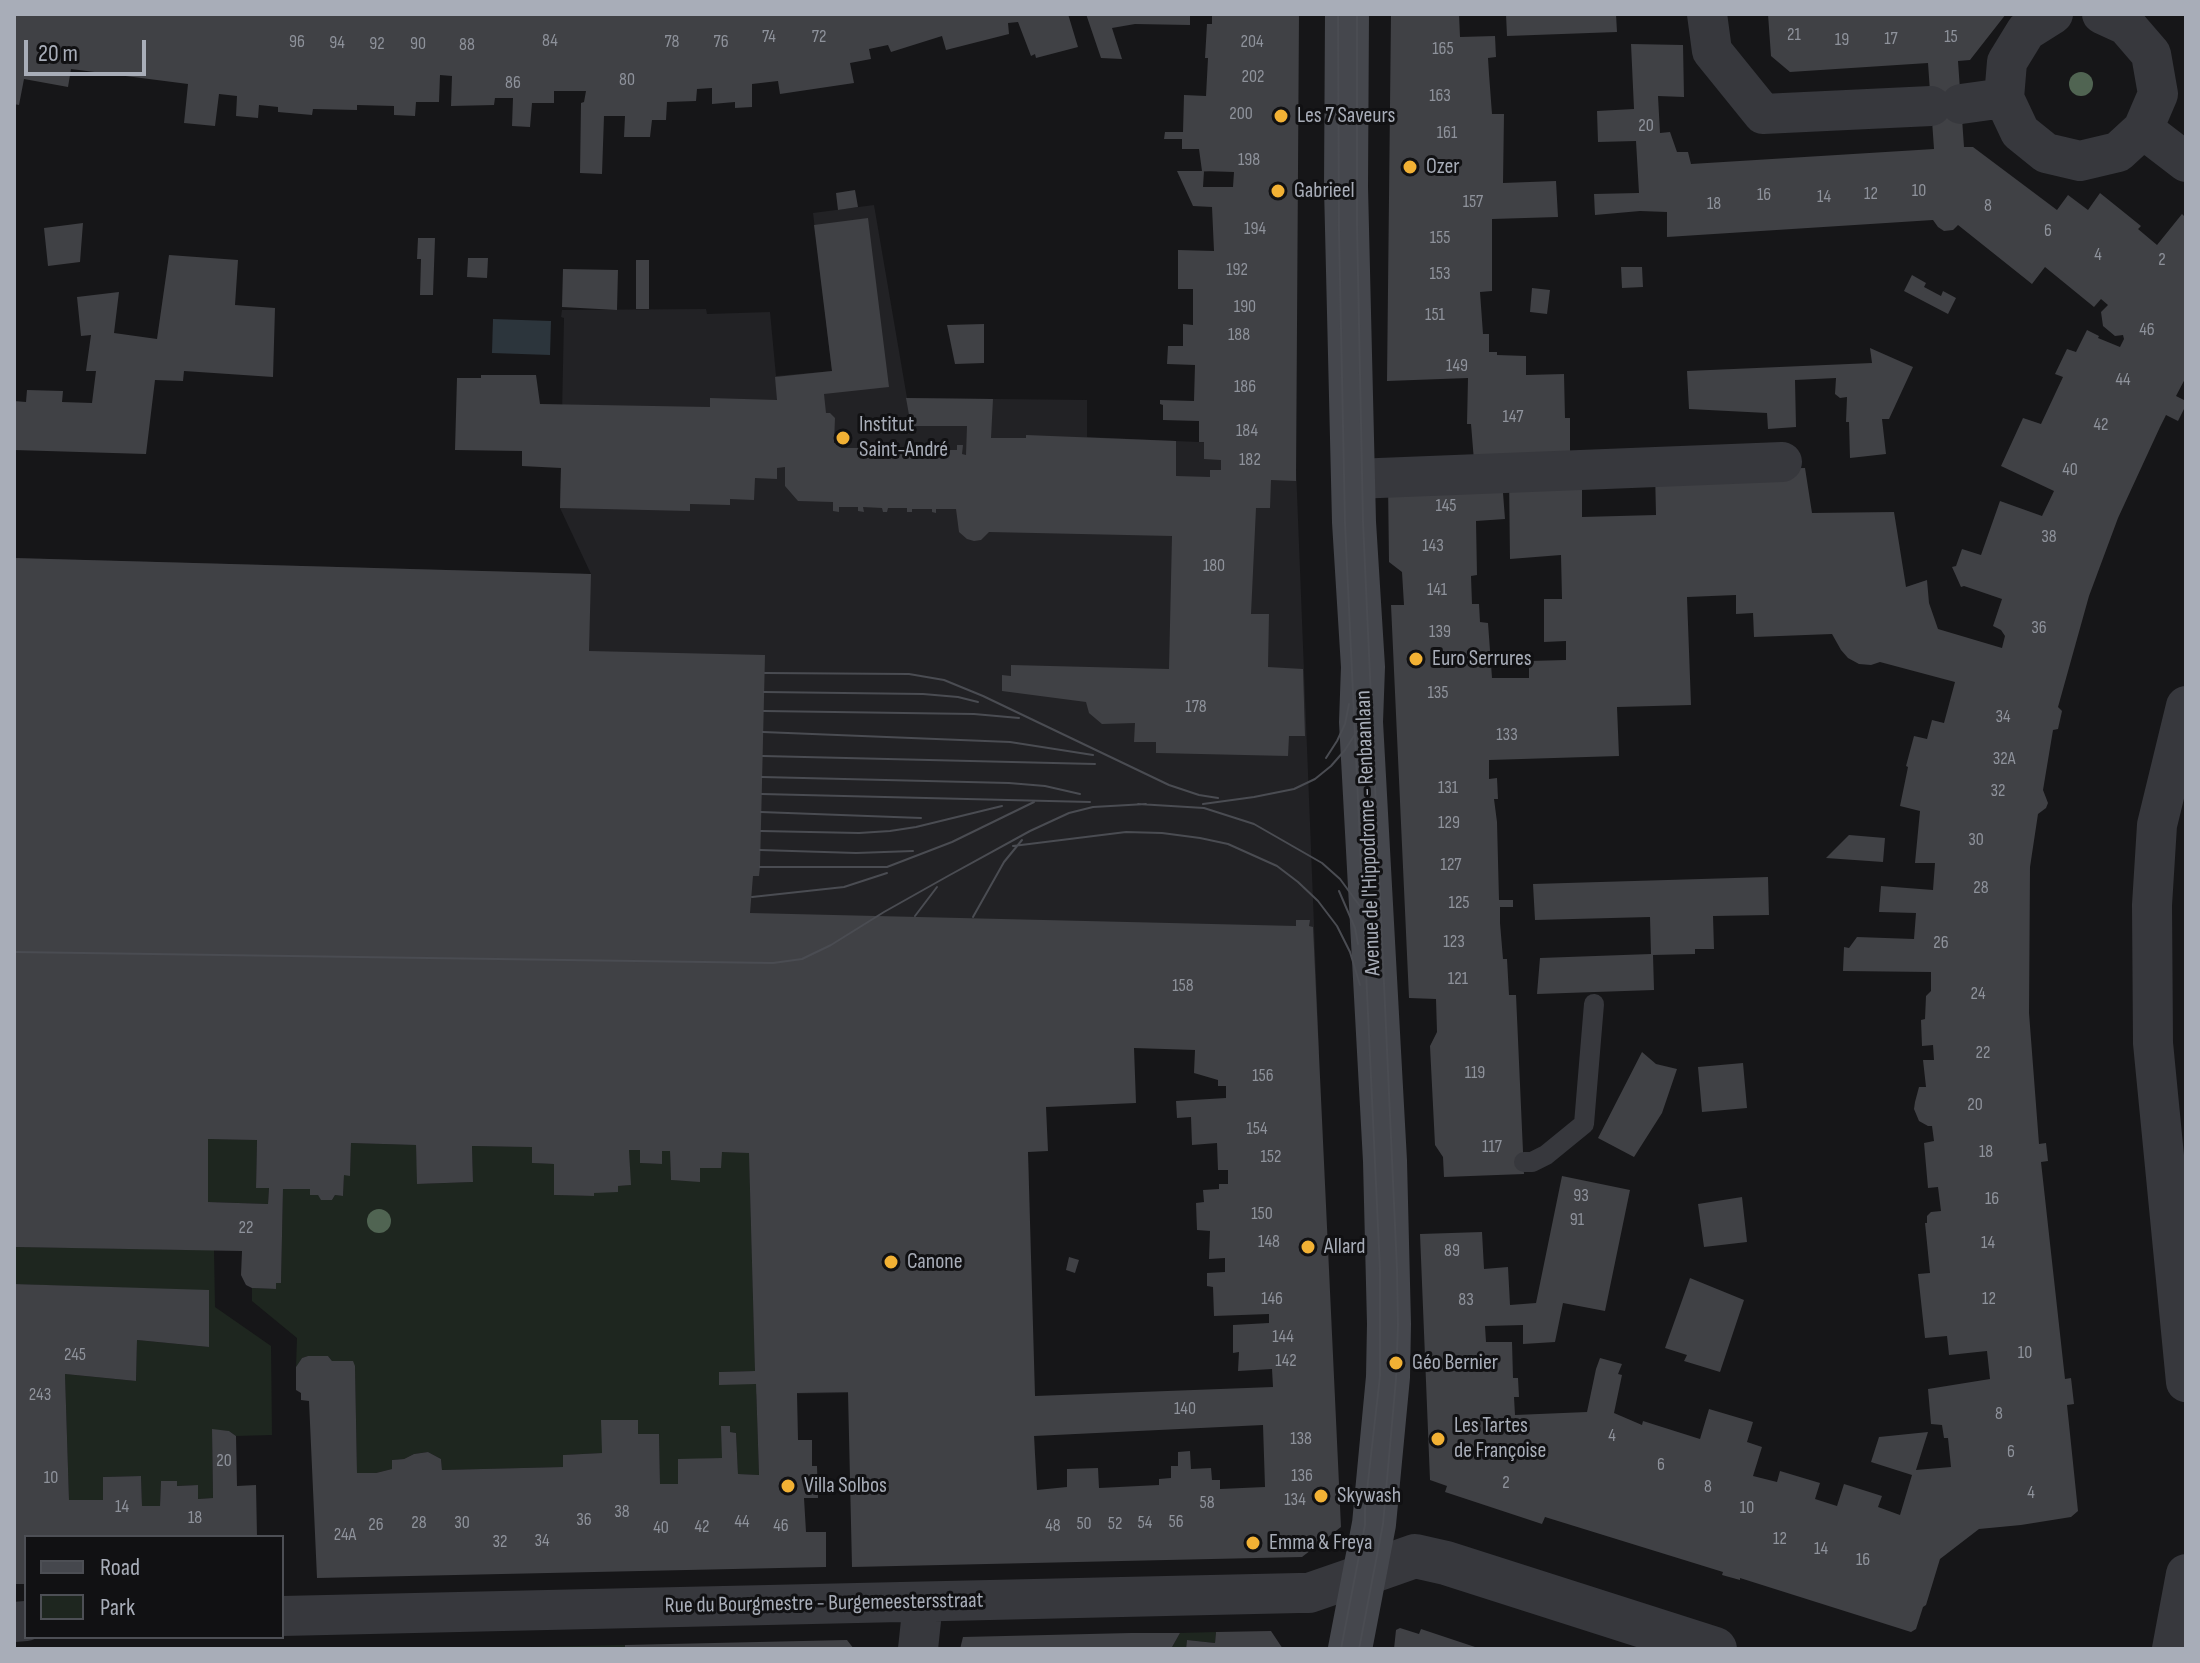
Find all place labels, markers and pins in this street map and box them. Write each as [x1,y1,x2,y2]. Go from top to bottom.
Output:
place label: Les 7 Saveurs [1297,103,1395,129]
marker: Les 7 Saveurs [1272,107,1290,125]
place label: Ozer [1426,154,1460,180]
marker: Ozer [1401,158,1419,176]
place label: Gabrieel [1294,178,1355,204]
marker: Gabrieel [1269,182,1287,200]
place label: Institut Saint-André [859,412,948,464]
marker: Institut Saint-André [834,429,852,447]
place label: Euro Serrures [1432,646,1532,672]
marker: Euro Serrures [1407,650,1425,668]
place label: Allard [1324,1234,1365,1260]
marker: Allard [1299,1238,1317,1256]
place label: Canone [907,1249,963,1275]
marker: Canone [882,1253,900,1271]
place label: Géo Bernier [1412,1350,1498,1376]
marker: Géo Bernier [1387,1354,1405,1372]
place label: Les Tartes de Françoise [1454,1413,1546,1464]
marker: Les Tartes de Françoise [1429,1430,1447,1448]
place label: Villa Solbos [804,1473,887,1499]
marker: Villa Solbos [779,1477,797,1495]
place label: Skywash [1337,1483,1401,1509]
marker: Skywash [1312,1487,1330,1505]
place label: Emma & Freya [1269,1530,1372,1556]
marker: Emma & Freya [1244,1534,1262,1552]

